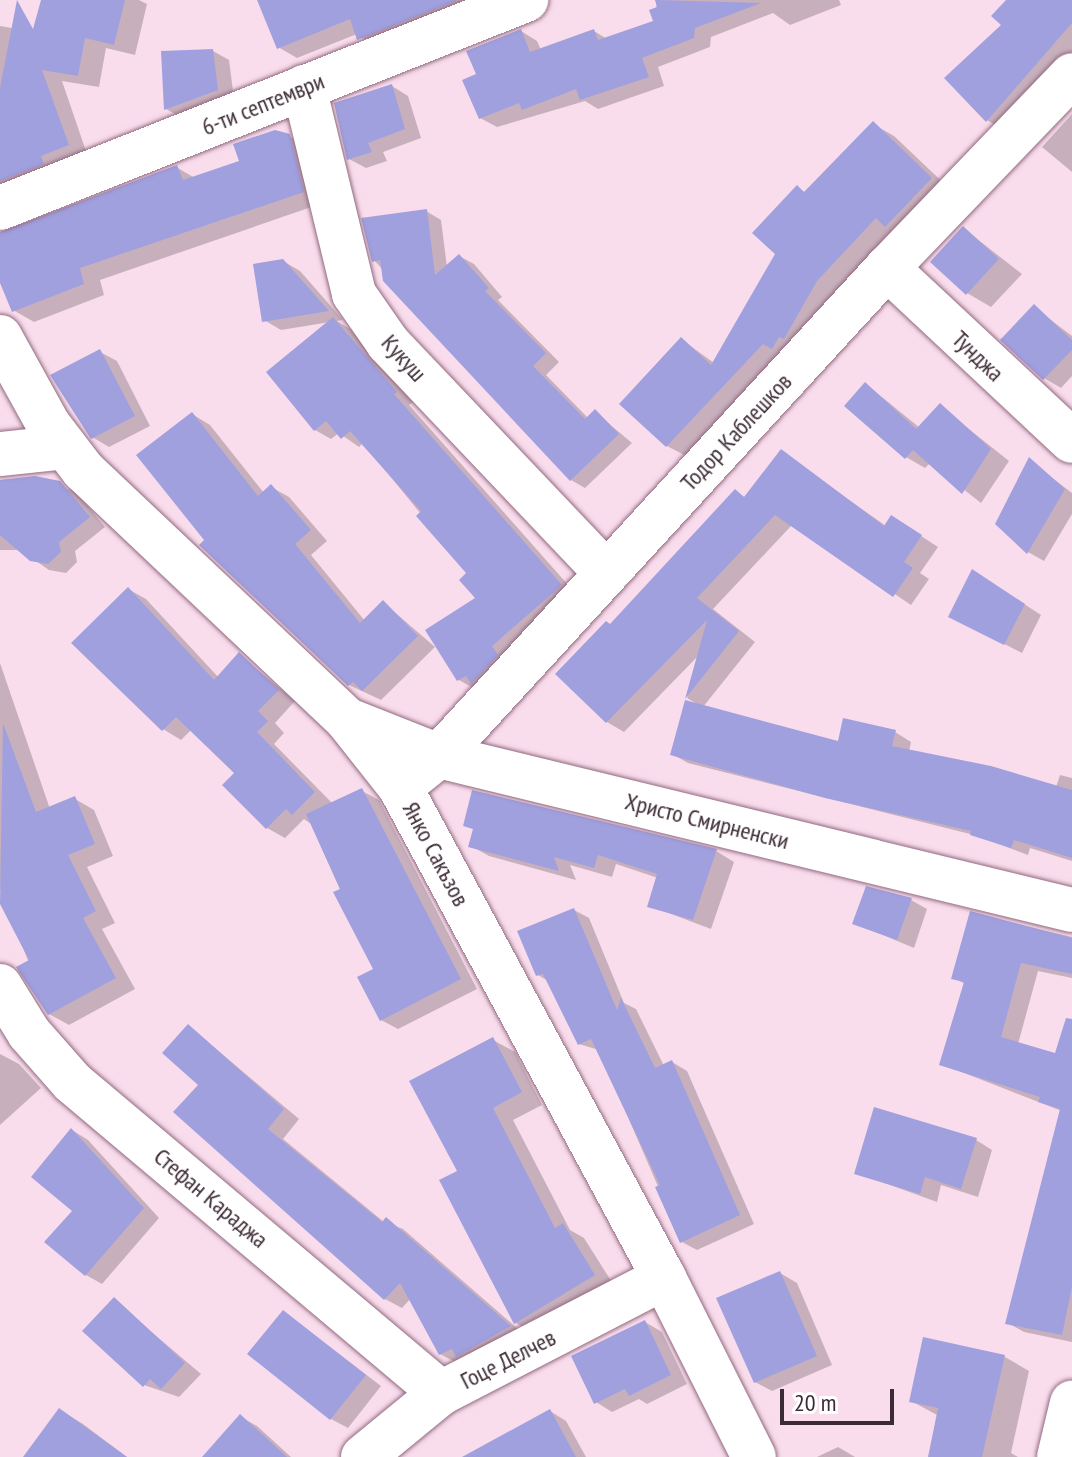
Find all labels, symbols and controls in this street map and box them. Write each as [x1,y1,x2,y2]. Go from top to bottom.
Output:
street label: 6-ти септември [198,66,328,142]
street label: Тунджа [946,325,1010,387]
street label: Кукуш [375,329,433,387]
street label: Тодор Каблешков [674,367,798,497]
street label: Христо Смирненски [622,787,792,855]
street label: Янко Сакъзов [396,797,476,911]
street label: Стефан Караджа [148,1142,274,1254]
street label: Гоце Делчев [455,1323,561,1395]
scale bar [784,1373,898,1423]
text: 20 m [794,1387,836,1418]

